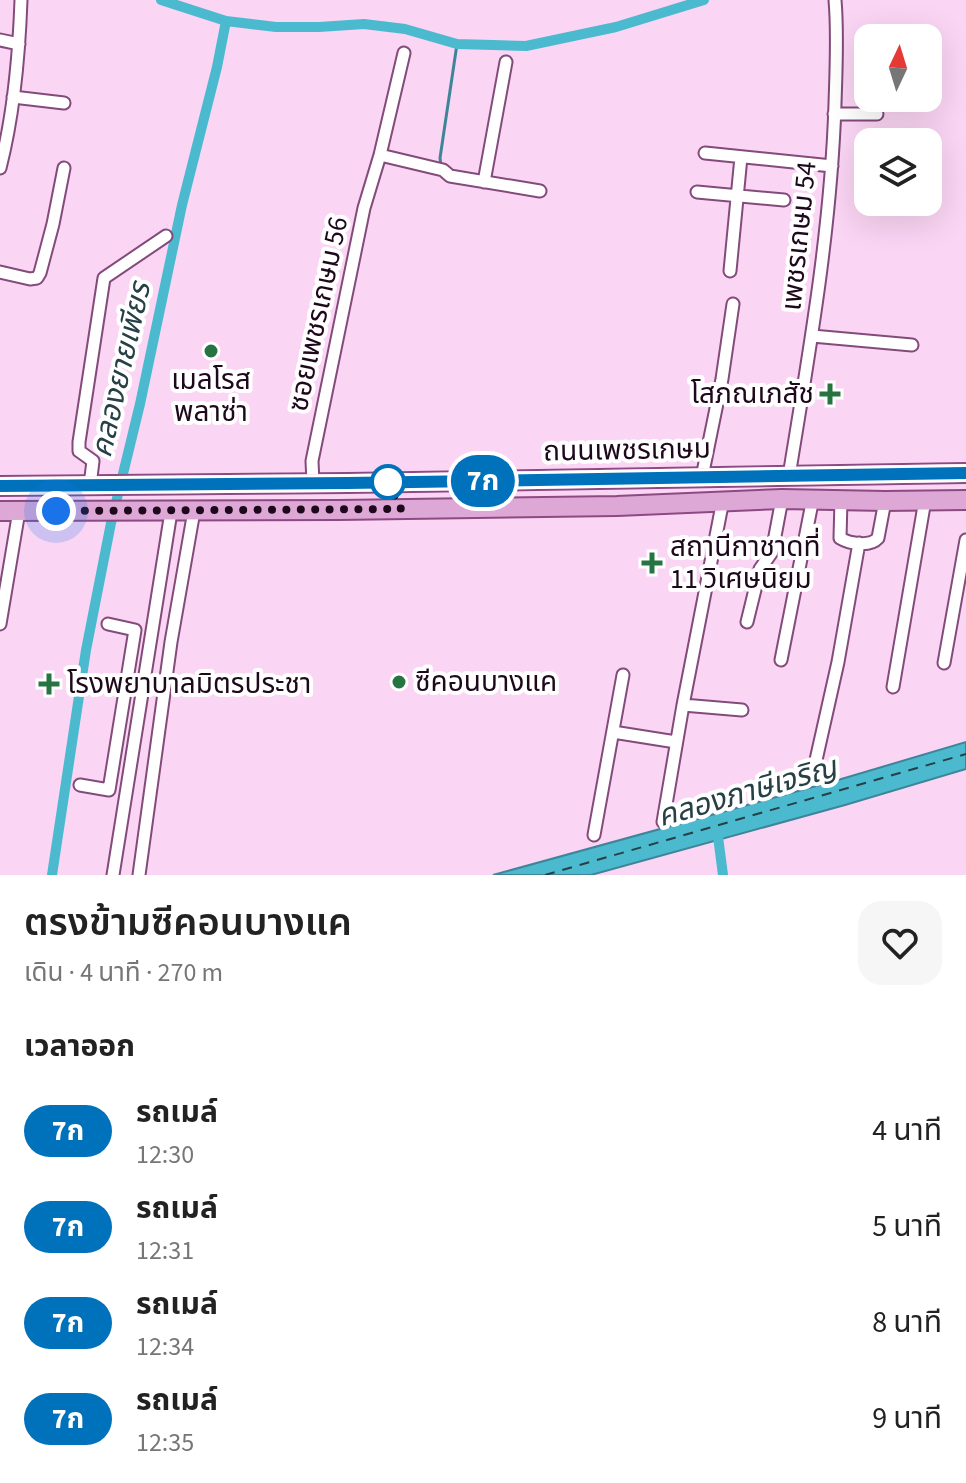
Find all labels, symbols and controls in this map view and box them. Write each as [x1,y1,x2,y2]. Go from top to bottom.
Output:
north arrow [854,24,942,112]
map controls [854,24,942,216]
button: layers [854,128,942,216]
street label: เพชรเกษม 54 [771,159,827,313]
street label: ซอยเพชรเกษม 56 [278,213,358,415]
water label: คลองยายเพียร [80,276,163,462]
marker: เมลโรส พลาซ่า [202,342,220,360]
place label: เมลโรส พลาซ่า [171,360,251,432]
place label: โสภณเภสัช [691,374,814,414]
marker: โสภณเภสัช [821,385,839,403]
street label: ถนนเพชรเกษม [543,429,711,471]
line badge: 7ก [447,455,519,507]
text: 7ก [467,461,499,501]
unlabelled marker [371,465,405,499]
your location [36,491,76,531]
place label: สถานีกาชาดที่ 11 วิเศษนิยม [670,527,821,599]
marker: สถานีกาชาดที่ 11 วิเศษนิยม [641,552,663,574]
place label: ซีคอนบางแค [415,662,557,702]
place label: โรงพยาบาลมิตรประชา [67,664,311,704]
marker: โรงพยาบาลมิตรประชา [38,673,60,695]
marker: ซีคอนบางแค [390,673,408,691]
water label: คลองภาษีเจริญ [653,745,843,838]
text: ตรงข้ามซีคอนบางแค [24,896,352,950]
button: heart [858,901,942,985]
text: เดิน · 4 นาที · 270 m [24,954,223,991]
text: เวลาออก [24,1025,135,1068]
text: รถเมล์ [136,1091,218,1134]
text: 4 นาที [872,1109,942,1152]
text: 7ก [52,1111,84,1151]
text: 12:30 [136,1136,194,1173]
text: รถเมล์ [136,1187,218,1230]
text: 5 นาที [872,1205,942,1248]
text: 7ก [52,1207,84,1247]
text: 12:31 [136,1232,194,1269]
text: รถเมล์ [136,1283,218,1326]
text: 8 นาที [872,1301,942,1344]
text: 7ก [52,1303,84,1343]
text: 12:34 [136,1328,194,1365]
text: รถเมล์ [136,1379,218,1422]
text: 9 นาที [872,1397,942,1440]
text: 7ก [52,1399,84,1439]
text: 12:35 [136,1424,194,1461]

